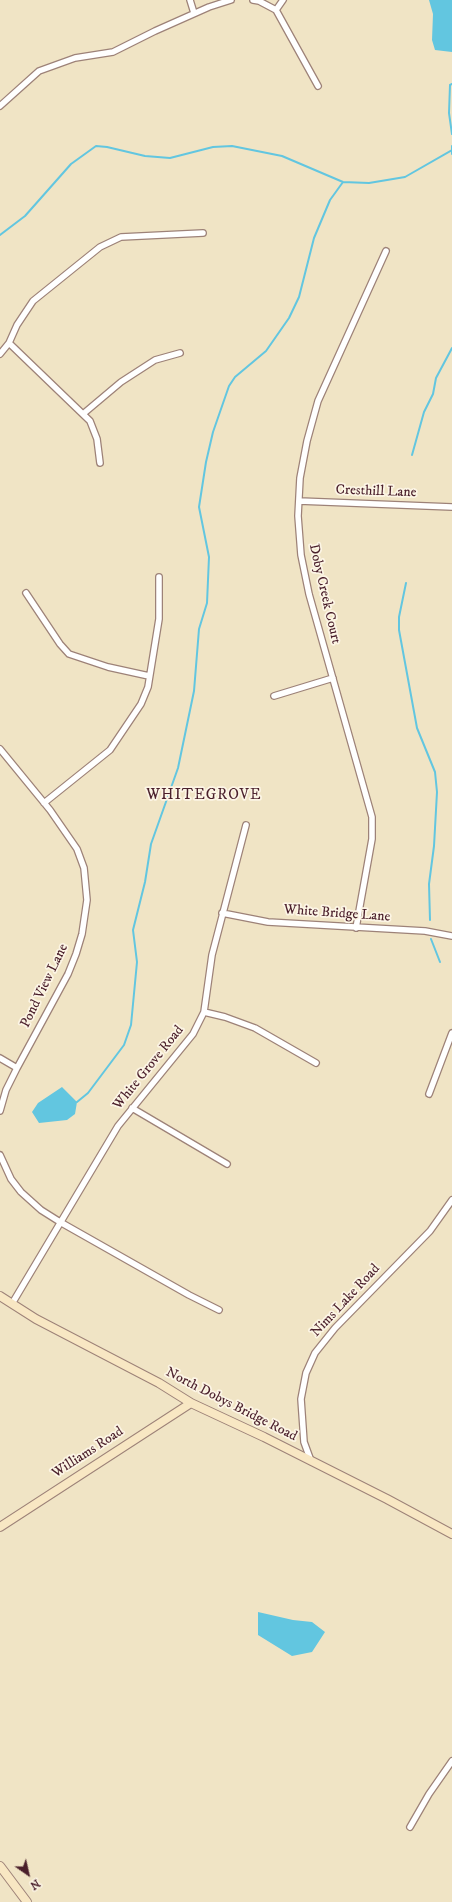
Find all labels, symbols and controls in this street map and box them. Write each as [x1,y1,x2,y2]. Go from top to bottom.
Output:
street label: Cresthill Lane [335,482,417,502]
street label: Doby Creek Court [304,542,344,646]
district label: WHITEGROVE [146,787,262,805]
street label: White Bridge Lane [283,902,391,926]
street label: Pond View Lane [17,941,73,1031]
street label: White Grove Road [110,1023,188,1113]
street label: Nims Lake Road [308,1261,384,1341]
street label: North Dobys Bridge Road [162,1365,300,1445]
street label: Williams Road [49,1424,127,1482]
north arrow [8,1854,48,1894]
text: N [27,1876,42,1892]

